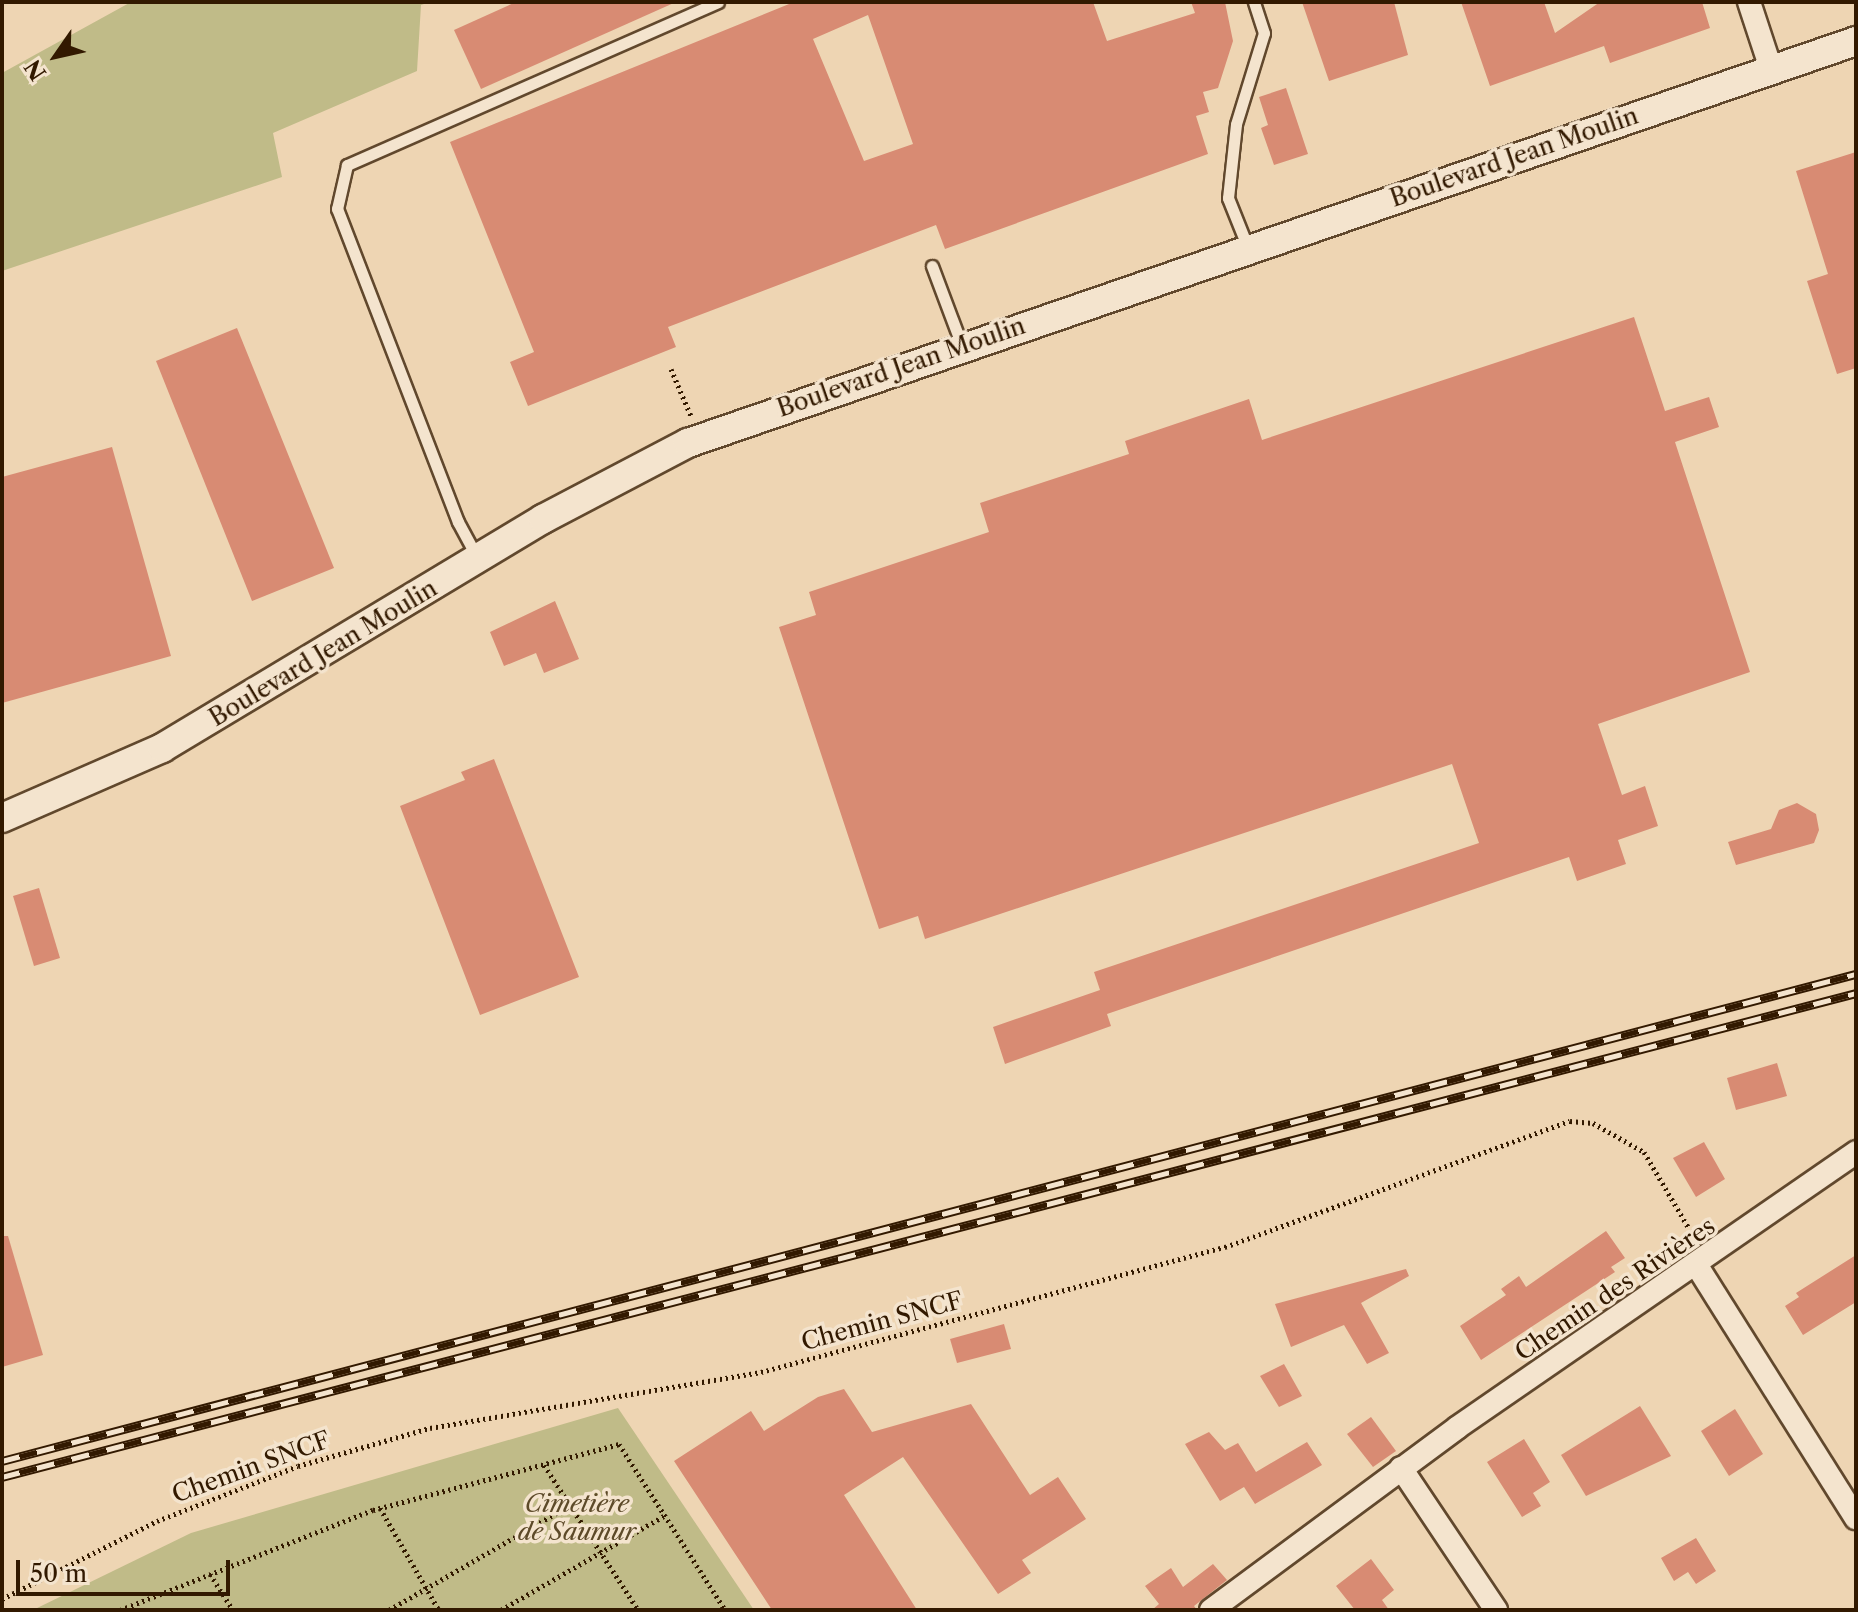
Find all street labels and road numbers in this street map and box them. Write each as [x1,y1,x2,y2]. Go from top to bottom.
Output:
street label: Boulevard Jean Moulin [1386,101,1642,213]
street label: Boulevard Jean Moulin [773,311,1029,423]
street label: Boulevard Jean Moulin [204,574,442,732]
street label: Chemin des Rivières [1510,1211,1720,1367]
street label: Chemin SNCF [798,1286,966,1356]
street label: Chemin SNCF [168,1425,334,1509]

